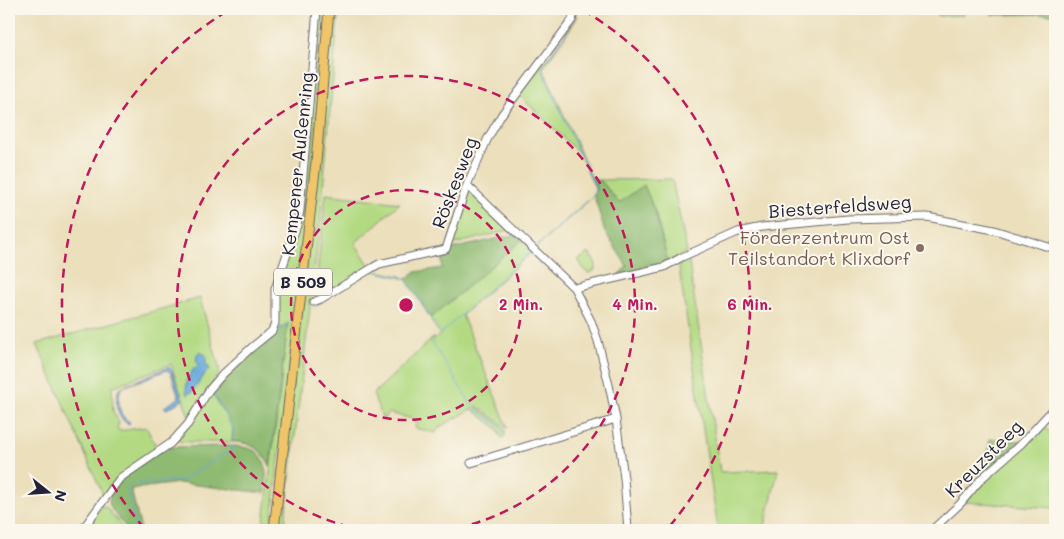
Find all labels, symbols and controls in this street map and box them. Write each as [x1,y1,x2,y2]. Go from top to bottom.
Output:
street label: Kempener Außenring [275,71,319,257]
street label: Röskesweg [426,134,482,232]
street label: Biesterfeldsweg [768,189,912,223]
place label: Förderzentrum Ost Teilstandort Klixdorf [728,225,911,270]
marker: Förderzentrum Ost Teilstandort Klixdorf [914,242,926,254]
road number: B 509 [274,268,332,296]
text: 2 Min. [499,294,543,314]
text: 4 Min. [612,294,658,314]
text: 6 Min. [728,294,772,314]
centre of rings [397,296,415,314]
street label: Kreuzsteeg [939,414,1027,502]
north arrow [22,466,72,516]
text: N [50,488,72,504]

